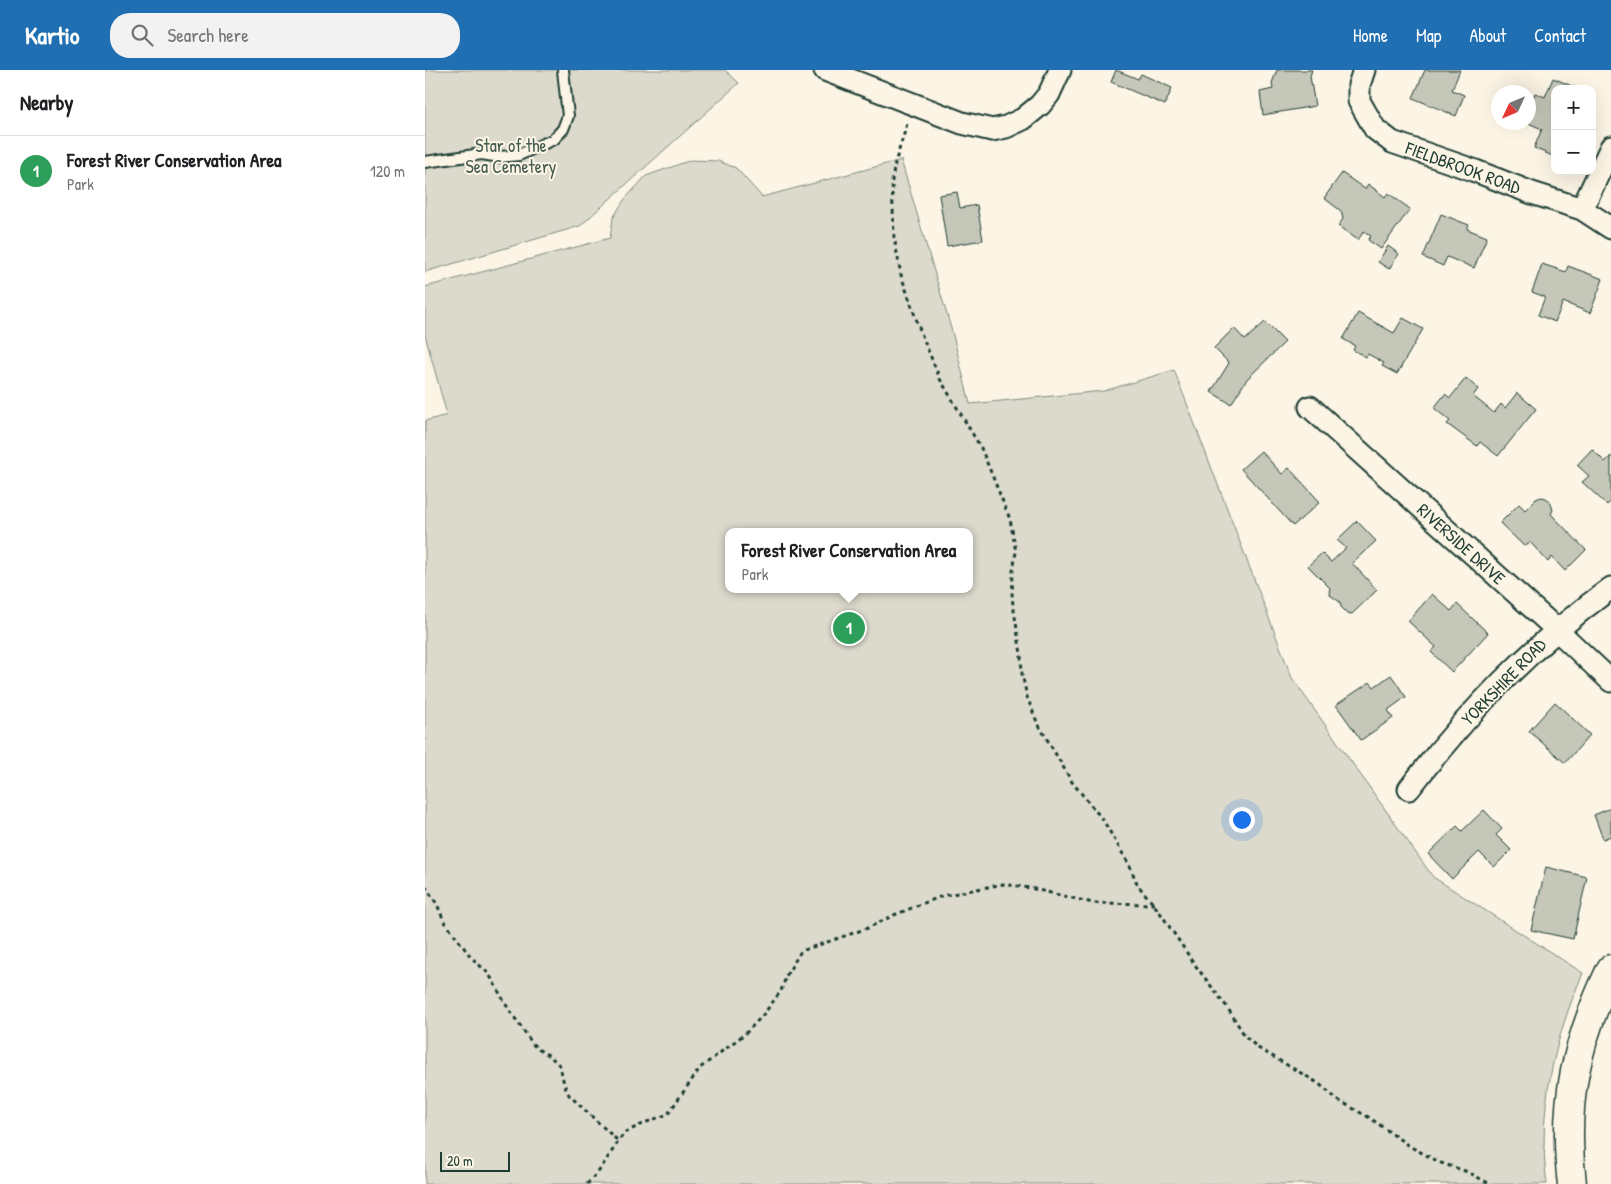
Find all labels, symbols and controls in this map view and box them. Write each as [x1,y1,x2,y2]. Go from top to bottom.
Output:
search box [110,13,460,58]
text: Kartio [25,19,80,51]
icon: search [128,21,156,49]
text: Search here [168,22,249,48]
text: Home [1353,23,1388,48]
text: Map [1416,23,1441,48]
text: About [1469,23,1506,48]
text: Contact [1534,23,1586,48]
north arrow [1491,85,1536,130]
map controls [1551,85,1596,175]
button: + [1551,85,1596,130]
text: Nearby [20,88,73,117]
button: − [1551,130,1596,175]
park label: Star of the Sea Cemetery [466,133,557,179]
street label: FIELDBROOK ROAD [1401,135,1525,200]
text: Forest River Conservation Area [67,147,282,173]
text: 1 [33,160,39,182]
text: 120 m [370,160,405,182]
text: Park [67,173,94,195]
street label: RIVERSIDE DRIVE [1412,497,1511,590]
popup [725,528,973,593]
text: Forest River Conservation Area [742,537,956,563]
text: Park [742,563,769,585]
pin: 1 [833,609,865,647]
street label: YORKSHIRE ROAD [1456,632,1552,731]
your location [1229,807,1255,833]
scale bar [440,1149,510,1172]
text: 20 m [447,1151,473,1170]

